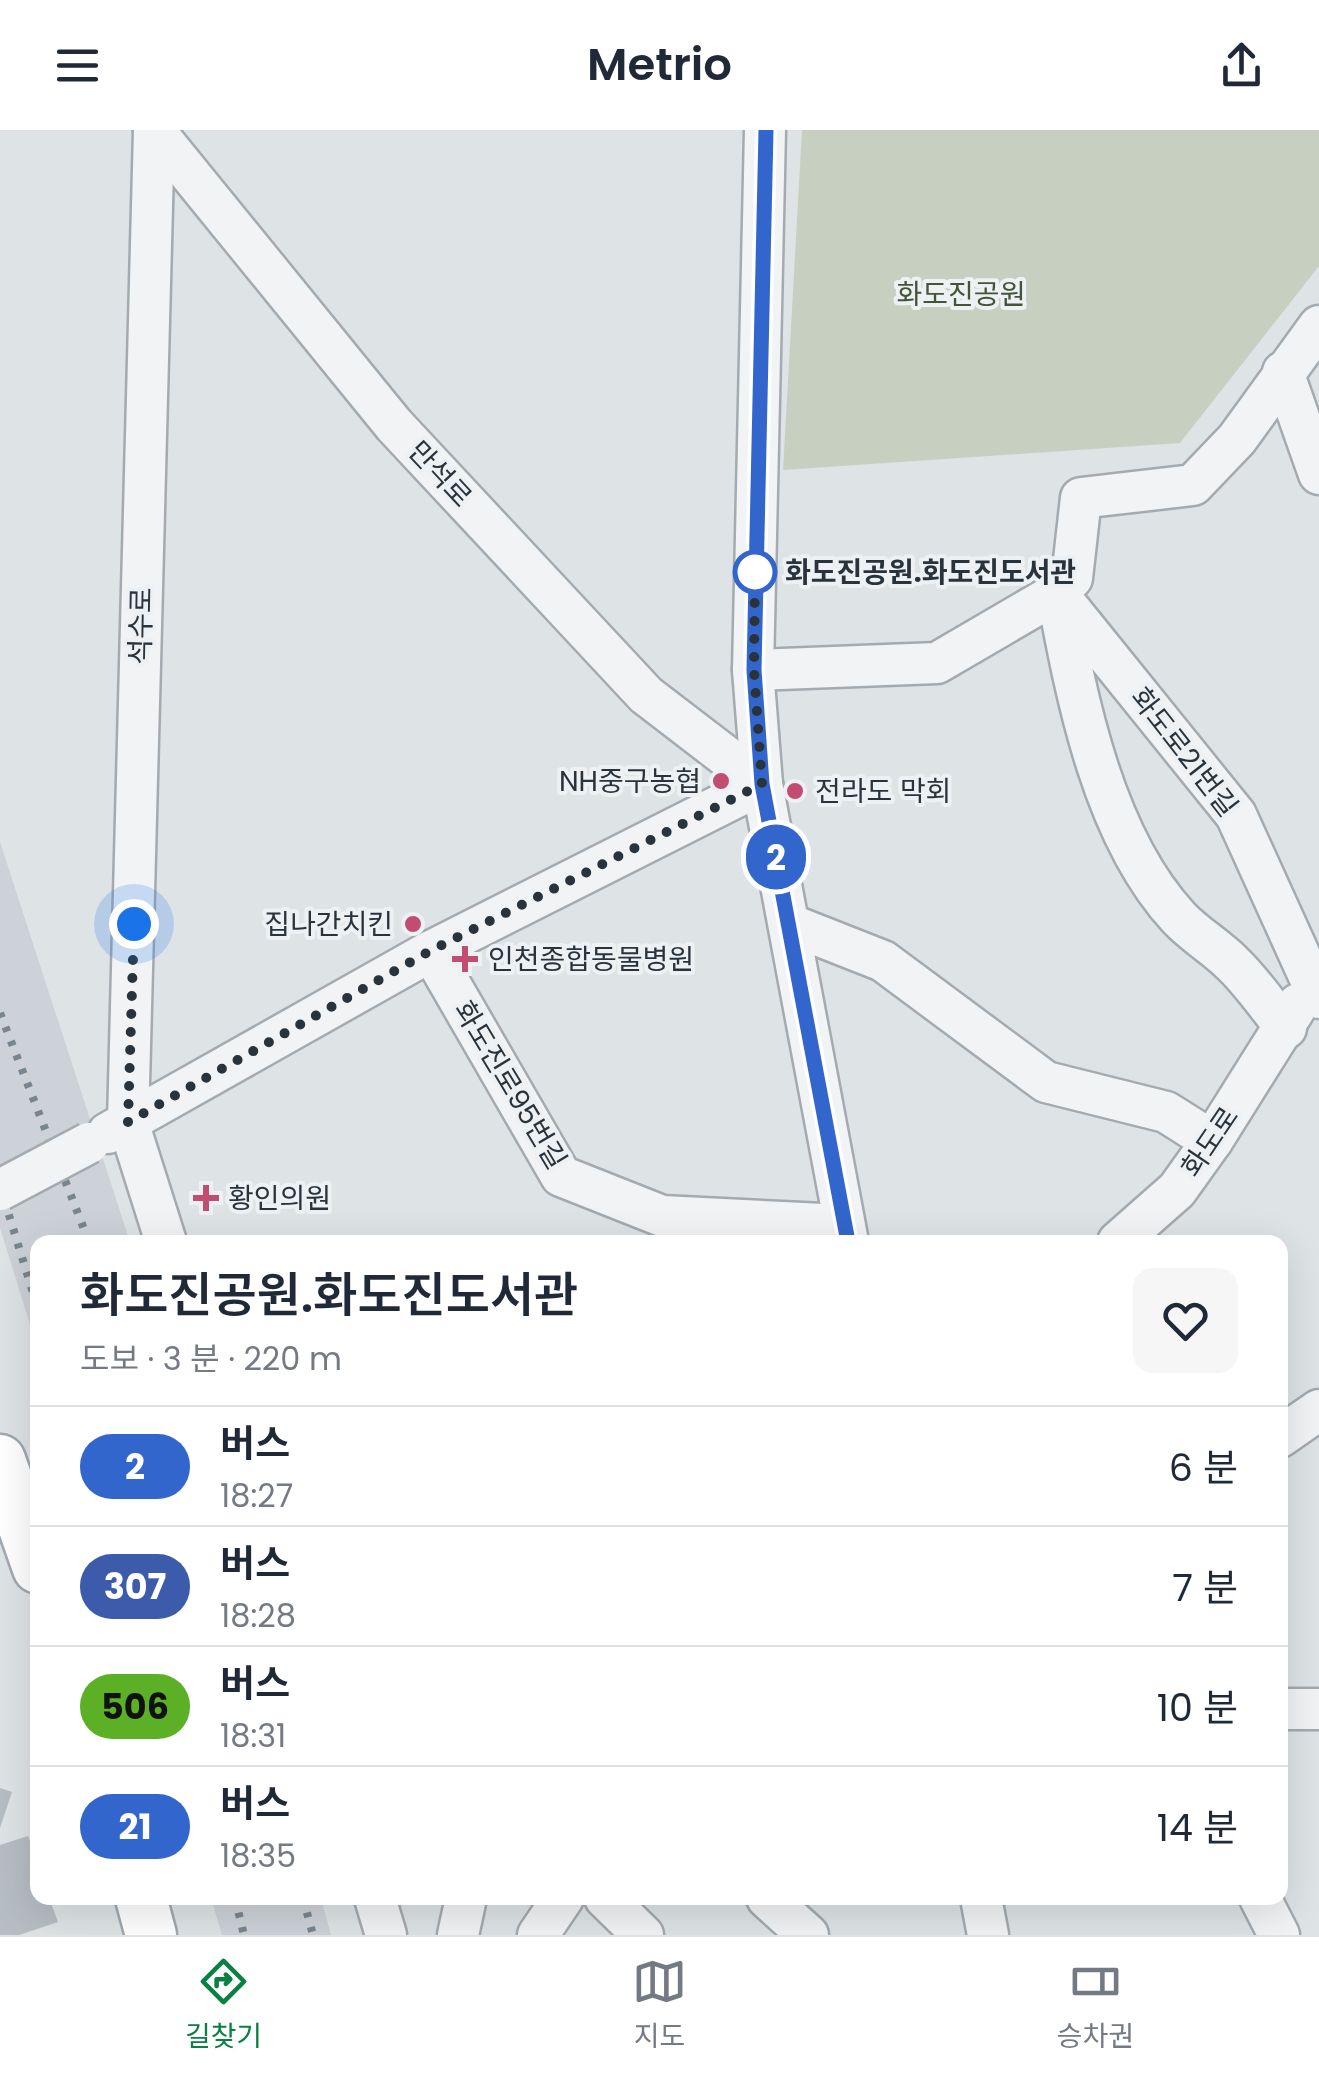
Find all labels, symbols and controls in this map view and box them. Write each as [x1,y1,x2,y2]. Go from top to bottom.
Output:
text: Metrio [587,33,732,96]
icon: menu [50,38,105,93]
icon: share [1214,38,1269,93]
park label: 화도진공원 [897,275,1025,314]
street label: 만석로 [399,432,481,516]
marker: 화도진공원.화도진도서관 [734,551,776,593]
place label: 화도진공원.화도진도서관 [785,553,1076,592]
street label: 석수로 [121,587,161,665]
street label: 화도로21번길 [1121,679,1247,825]
place label: NH중구농협 [559,762,701,801]
marker: NH중구농협 [710,770,732,792]
place label: 전라도 막회 [815,772,951,811]
marker: 전라도 막회 [784,780,806,802]
line badge: 2 [744,824,808,890]
text: 2 [766,833,786,882]
your location [109,899,159,949]
place label: 집나간치킨 [264,905,393,944]
marker: 집나간치킨 [402,913,424,935]
place label: 인천종합동물병원 [488,940,694,979]
marker: 인천종합동물병원 [452,946,478,972]
street label: 화도진로95번길 [444,994,576,1176]
street label: 화도로 [1172,1099,1248,1185]
place label: 황인의원 [228,1179,331,1218]
marker: 황인의원 [193,1185,219,1211]
text: 화도진공원.화도진도서관 [80,1262,578,1329]
button: heart [1133,1268,1238,1373]
text: 도보 · 3 분 · 220 m [80,1336,342,1381]
text: 버스 [220,1417,290,1470]
text: 6 분 [1169,1441,1238,1494]
text: 2 [125,1442,145,1491]
text: 18:27 [220,1473,293,1518]
text: 버스 [220,1537,290,1590]
text: 7 분 [1172,1561,1238,1614]
text: 307 [104,1562,166,1611]
text: 18:28 [220,1593,296,1638]
text: 버스 [220,1657,290,1710]
text: 10 분 [1157,1681,1238,1734]
text: 506 [101,1682,169,1731]
text: 18:31 [220,1713,286,1758]
text: 버스 [220,1777,290,1830]
text: 14 분 [1157,1801,1238,1854]
text: 21 [118,1802,152,1851]
text: 18:35 [220,1833,296,1878]
tab: 길찾기 [185,1954,262,2058]
tab: 지도 [632,1954,687,2058]
tab: 승차권 [1057,1954,1134,2058]

